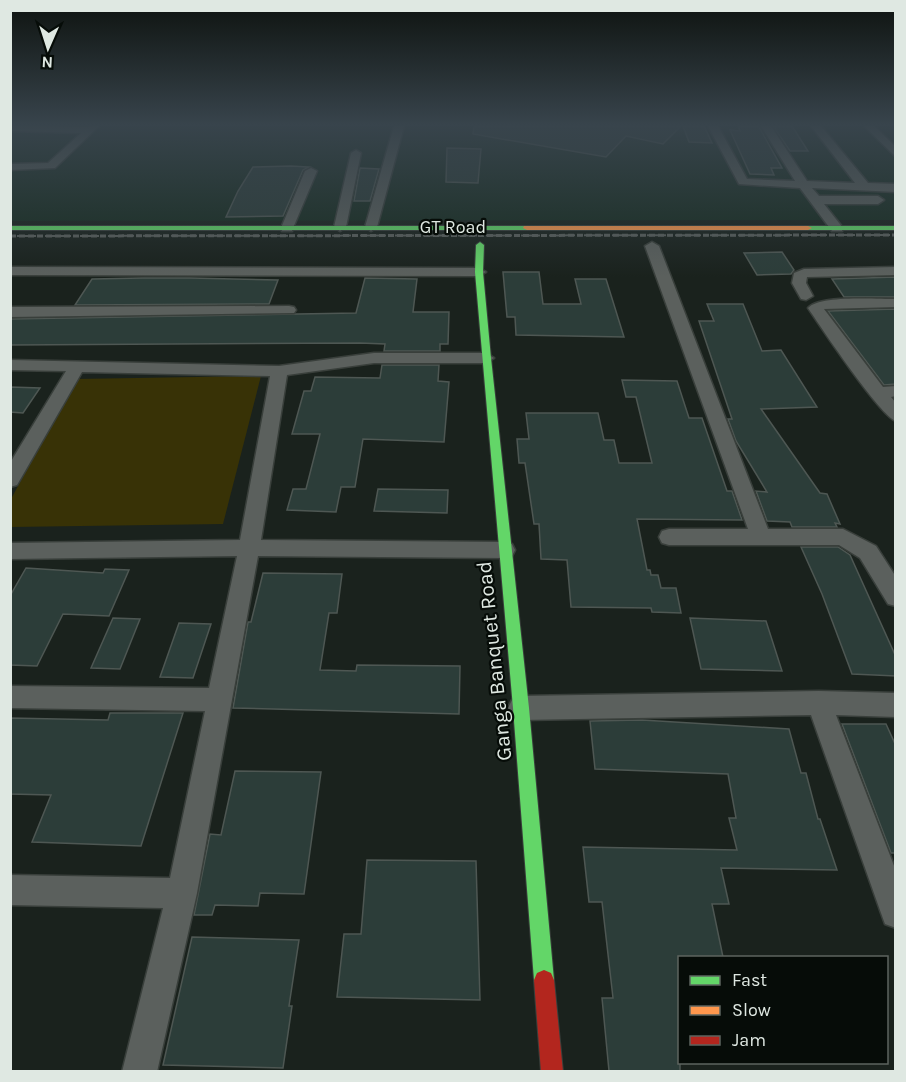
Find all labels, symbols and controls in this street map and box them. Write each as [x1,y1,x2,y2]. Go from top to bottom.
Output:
north arrow [18,18,78,78]
text: N [41,53,53,72]
street label: GT Road [420,216,486,238]
street label: Ganga Banquet Road [472,560,516,762]
legend [678,956,888,1064]
text: Fast [732,969,767,991]
text: Slow [732,999,771,1021]
text: Jam [732,1029,766,1051]

